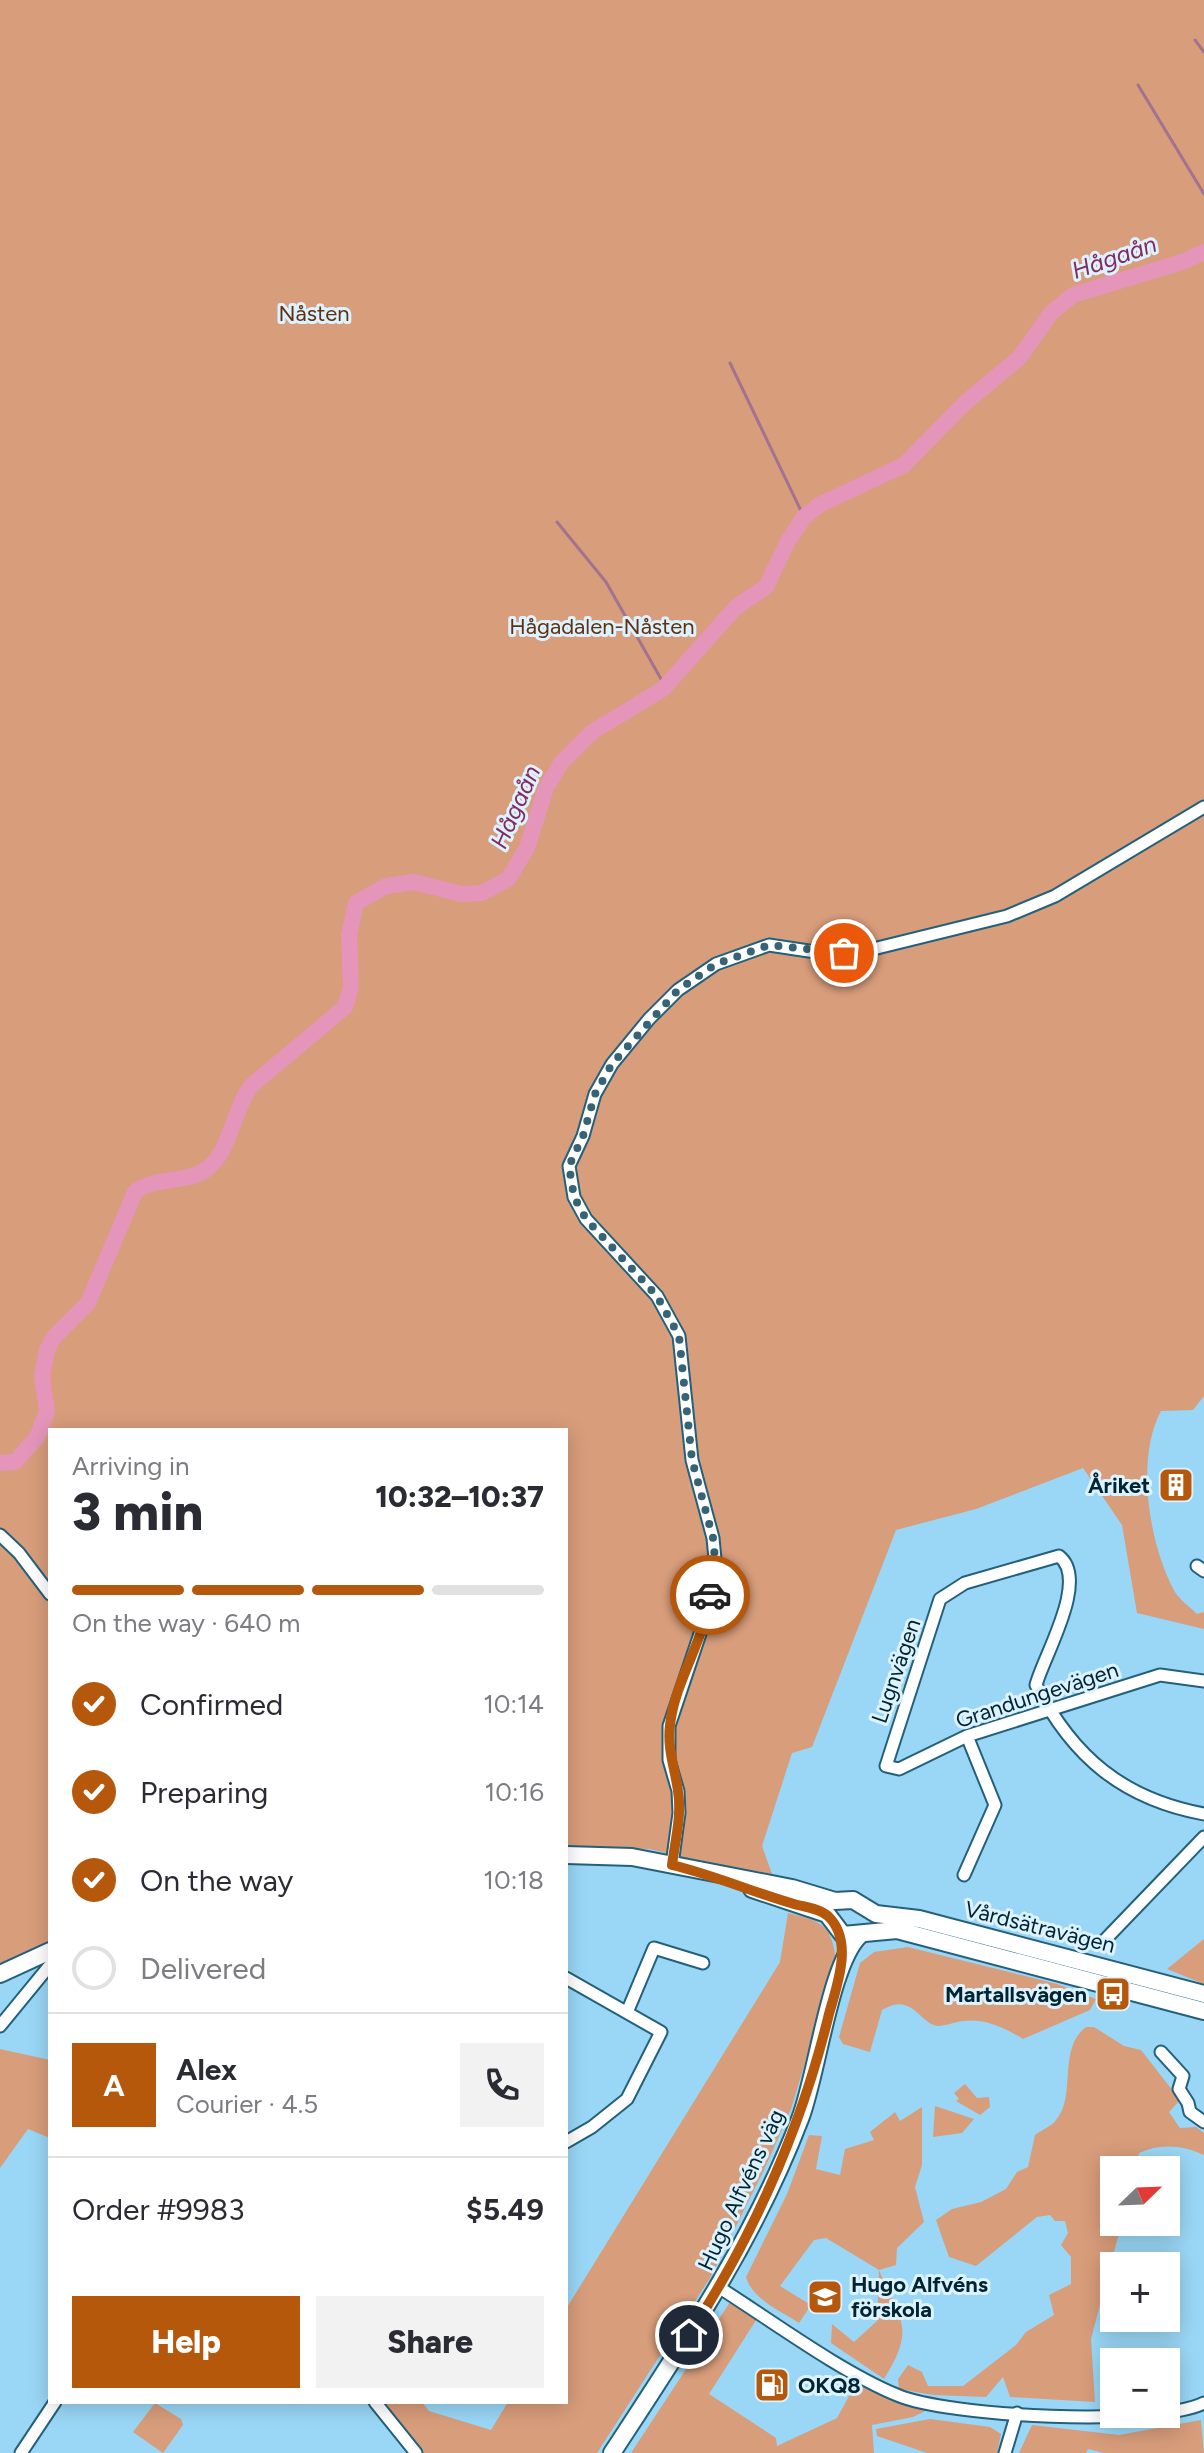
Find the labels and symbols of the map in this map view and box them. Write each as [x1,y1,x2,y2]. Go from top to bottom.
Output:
water label: Hågaån [1068,229,1160,285]
park label: Nåsten [278,300,350,327]
park label: Hågadalen-Nåsten [509,613,695,640]
water label: Hågaån [484,761,546,853]
pin [810,919,878,987]
building icon: Åriket [1157,1466,1195,1504]
place label: Åriket [1088,1472,1150,1499]
courier [670,1555,750,1635]
street label: Lugnvägen [866,1615,926,1727]
street label: Grandungevägen [952,1656,1122,1734]
street label: Vårdsätravägen [962,1895,1118,1959]
bus stop icon: Martallsvägen [1094,1975,1132,2013]
place label: Martallsvägen [945,1981,1087,2008]
street label: Hugo Alfvéns väg [692,2105,790,2275]
north arrow [1100,2156,1180,2236]
place label: Hugo Alfvéns förskola [851,2271,988,2323]
school or university icon: Hugo Alfvéns förskola [806,2278,844,2316]
pin [655,2301,723,2369]
fuel station icon: OKQ8 [753,2366,791,2404]
place label: OKQ8 [798,2372,861,2399]

